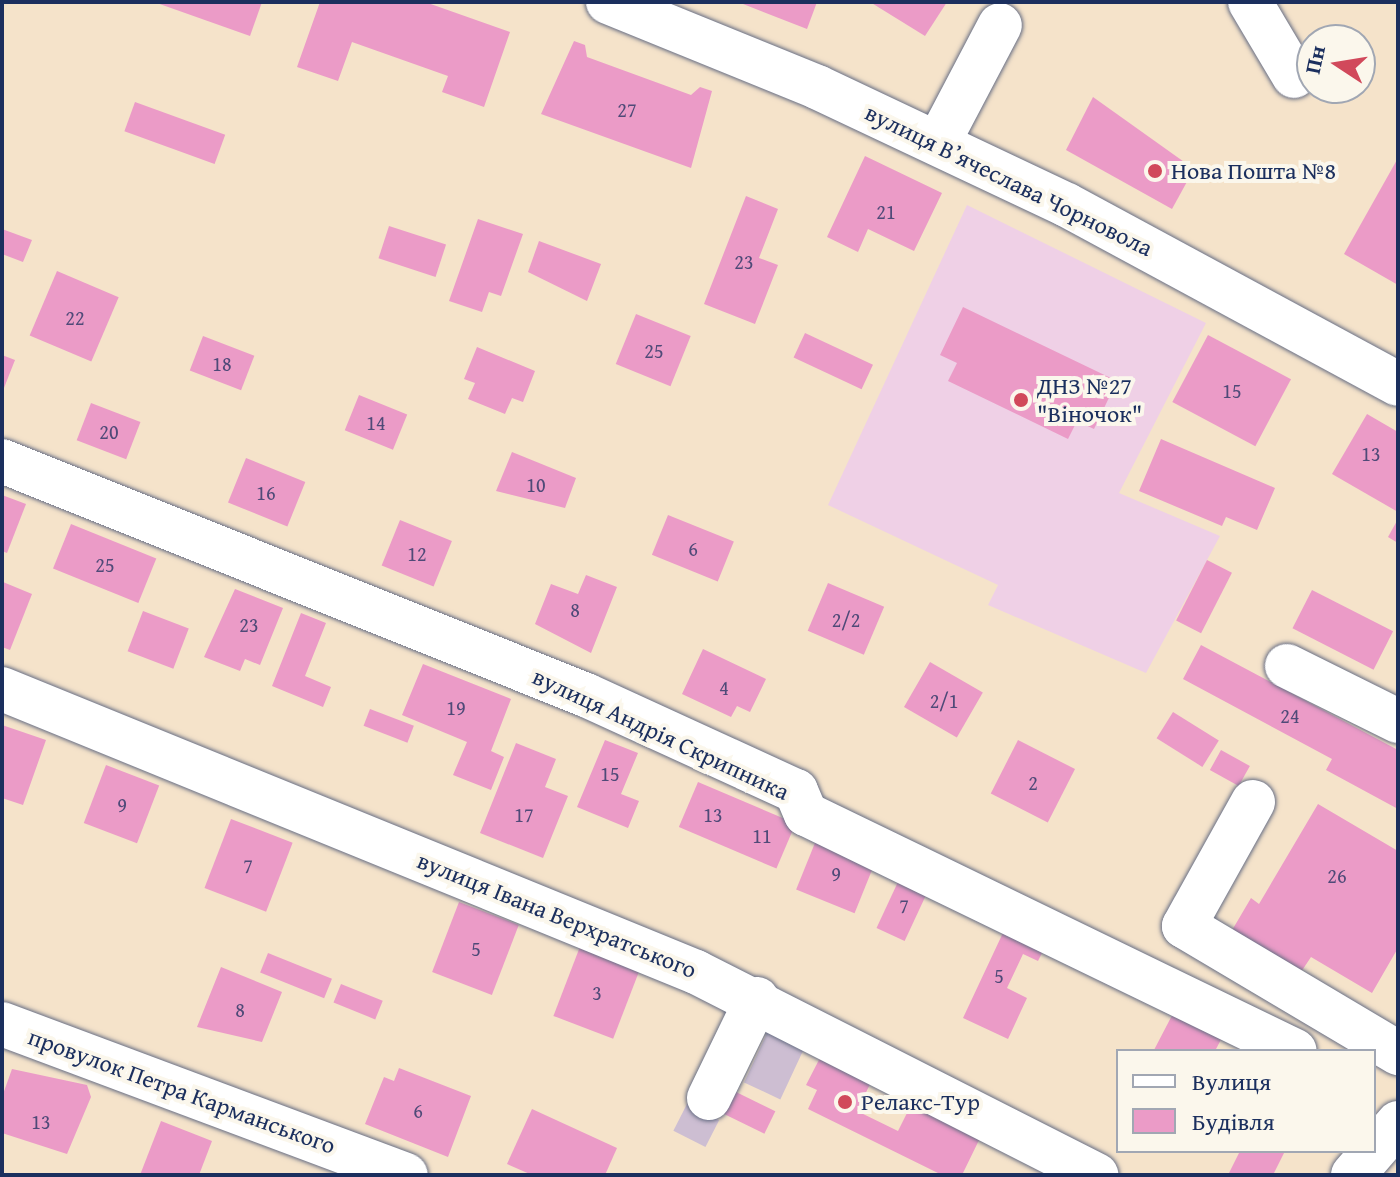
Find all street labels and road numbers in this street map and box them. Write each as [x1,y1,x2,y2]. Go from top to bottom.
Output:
street label: вулиця Вʼячеслава Чорновола [861,98,1157,262]
street label: вулиця Андрія Скрипника [528,662,794,806]
street label: вулиця Івана Верхратського [413,846,701,984]
street label: провулок Петра Карманського [25,1022,339,1160]

